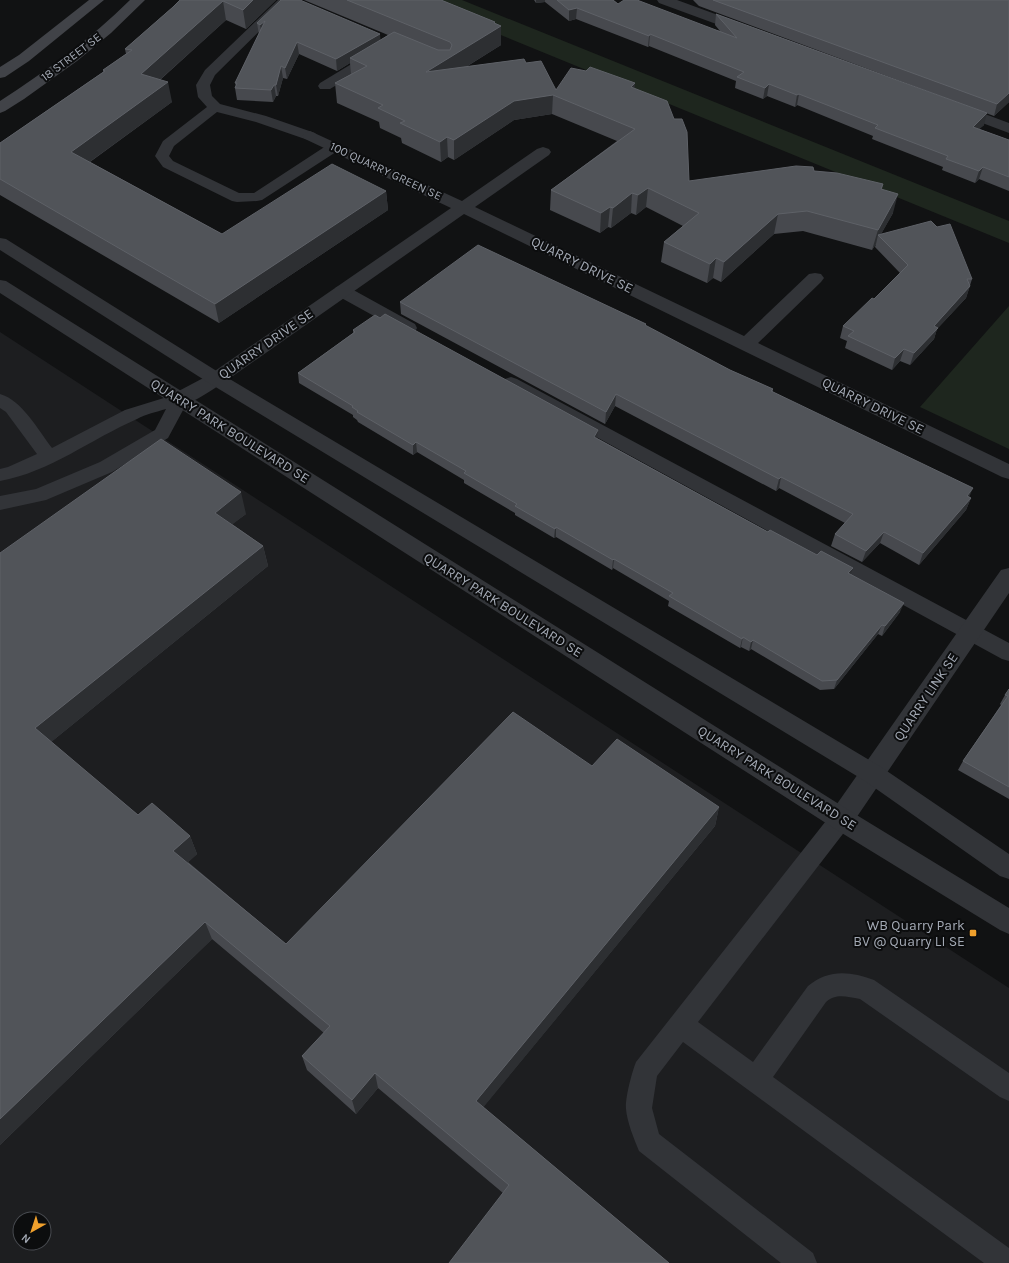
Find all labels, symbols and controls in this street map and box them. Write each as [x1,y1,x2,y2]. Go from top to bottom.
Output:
street label: 18 STREET SE [38,30,104,84]
street label: 100 QUARRY GREEN SE [328,139,444,203]
street label: QUARRY DRIVE SE [528,233,636,297]
street label: QUARRY DRIVE SE [215,305,317,383]
street label: QUARRY DRIVE SE [819,374,927,438]
street label: QUARRY PARK BOULEVARD SE [147,375,313,487]
street label: QUARRY PARK BOULEVARD SE [420,549,586,661]
street label: QUARRY LINK SE [890,650,962,744]
street label: QUARRY PARK BOULEVARD SE [694,722,860,834]
place label: WB Quarry Park BV @ Quarry LI SE [853,917,965,950]
marker: WB Quarry Park BV @ Quarry LI SE [968,928,978,938]
north arrow [12,1211,52,1251]
text: N [19,1231,33,1246]

